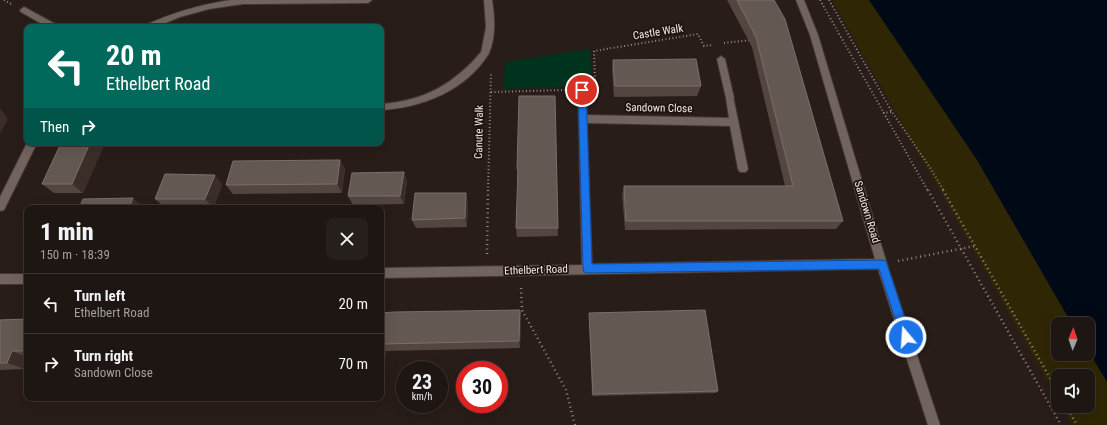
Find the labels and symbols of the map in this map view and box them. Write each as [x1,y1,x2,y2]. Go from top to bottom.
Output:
street label: Castle Walk [632,22,684,42]
pin [565,73,599,107]
street label: Sandown Close [626,101,692,115]
street label: Canute Walk [472,105,486,159]
street label: Sandown Road [851,179,883,245]
street label: Ethelbert Road [504,262,568,278]
position arrow [885,316,927,358]
north arrow [1051,317,1095,361]
speed limit sign: 30 [456,361,508,413]

